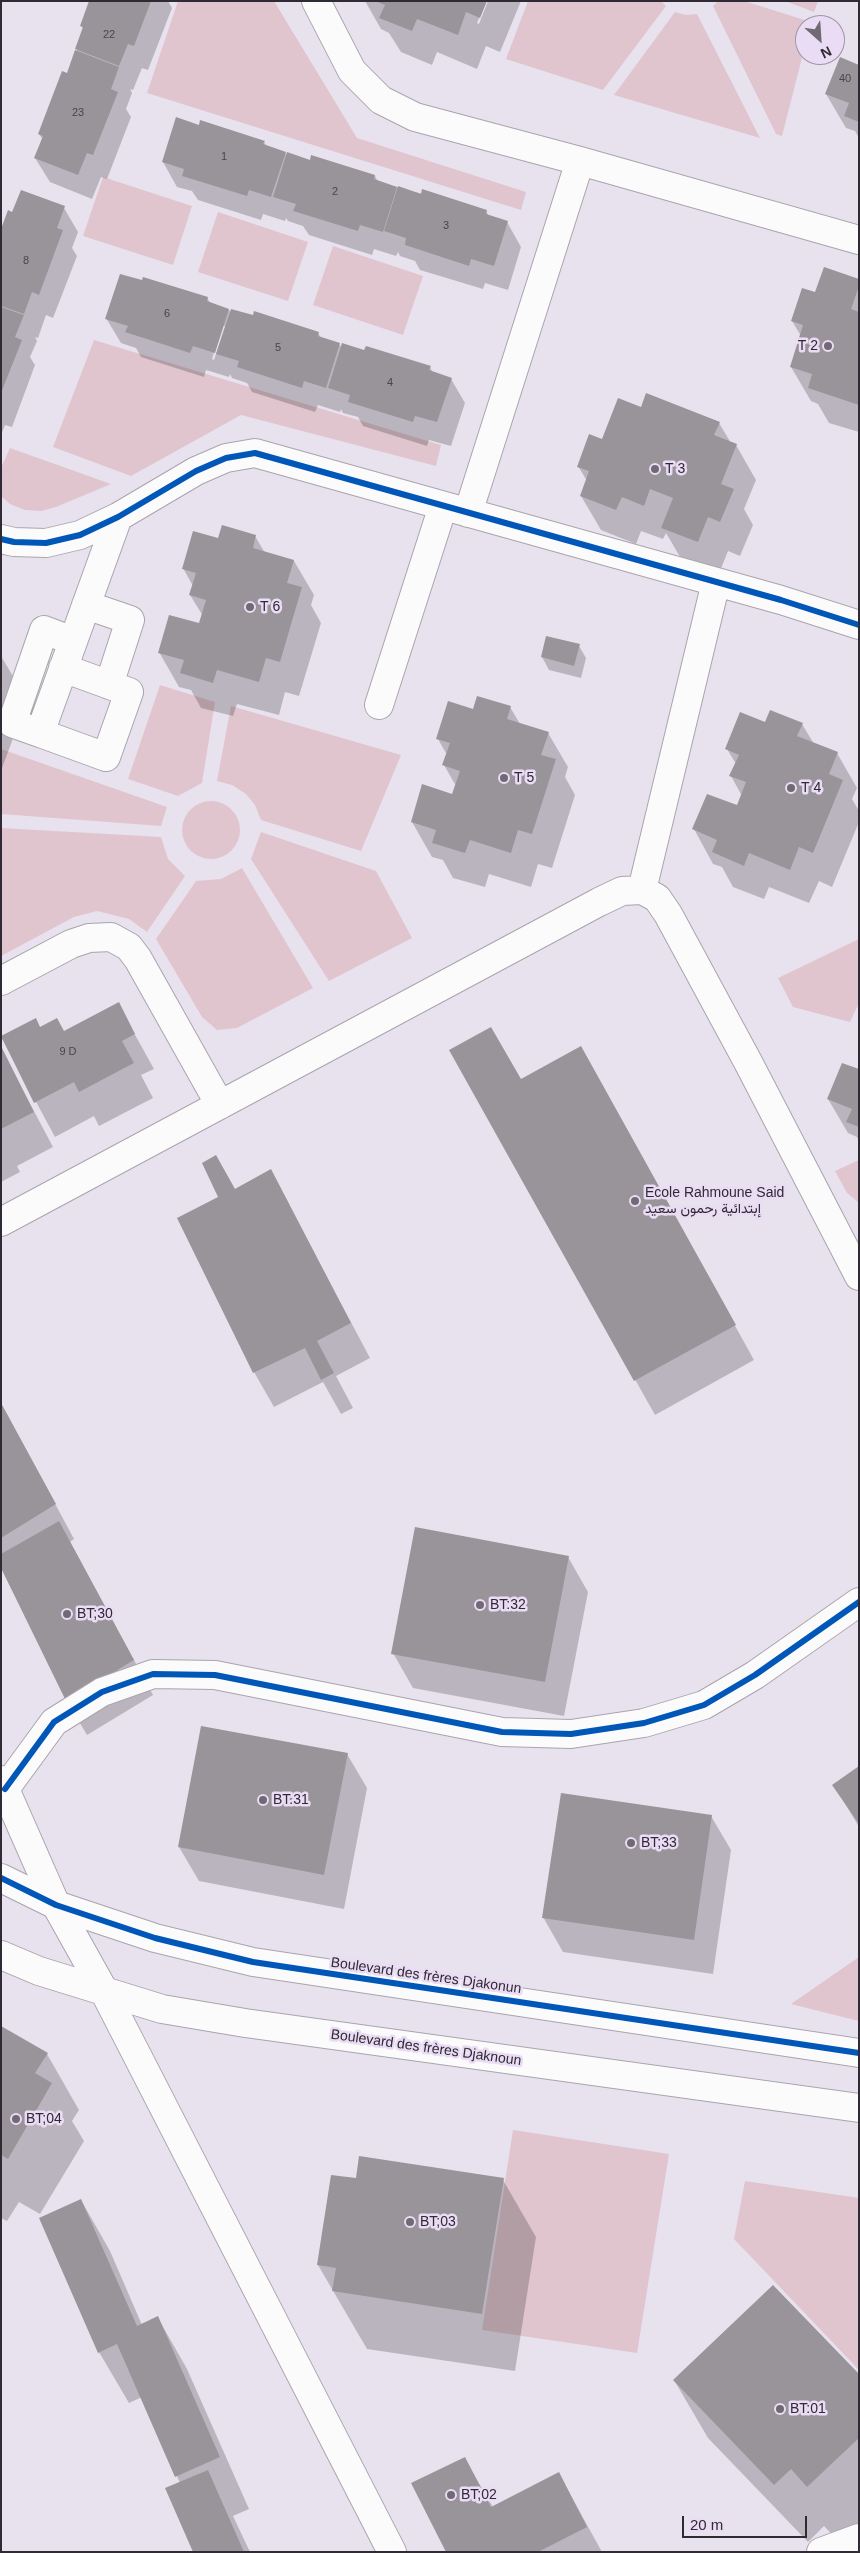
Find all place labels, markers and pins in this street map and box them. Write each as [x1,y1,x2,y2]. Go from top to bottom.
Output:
place label: T 2 [798,338,818,354]
marker: T 2 [822,340,834,352]
place label: T 3 [665,461,685,477]
marker: T 3 [649,463,661,475]
place label: T 6 [260,599,280,615]
marker: T 6 [244,601,256,613]
place label: T 5 [514,770,534,786]
marker: T 5 [498,772,510,784]
place label: T 4 [801,780,821,796]
marker: T 4 [785,782,797,794]
place label: Ecole Rahmoune Said إبتدائية رحمون سعيد [645,1185,784,1218]
marker: Ecole Rahmoune Said إبتدائية رحمون سعيد [629,1195,641,1207]
place label: BT:32 [490,1597,526,1613]
marker: BT:32 [474,1599,486,1611]
place label: BT;30 [77,1606,113,1622]
marker: BT;30 [61,1608,73,1620]
place label: BT.31 [273,1792,309,1808]
marker: BT.31 [257,1794,269,1806]
place label: BT;33 [641,1835,677,1851]
marker: BT;33 [625,1837,637,1849]
place label: BT;04 [26,2111,62,2127]
marker: BT;04 [10,2113,22,2125]
place label: BT;03 [420,2214,456,2230]
marker: BT;03 [404,2216,416,2228]
place label: BT:01 [790,2401,826,2417]
marker: BT:01 [774,2403,786,2415]
place label: BT;02 [461,2487,497,2503]
marker: BT;02 [445,2489,457,2501]

